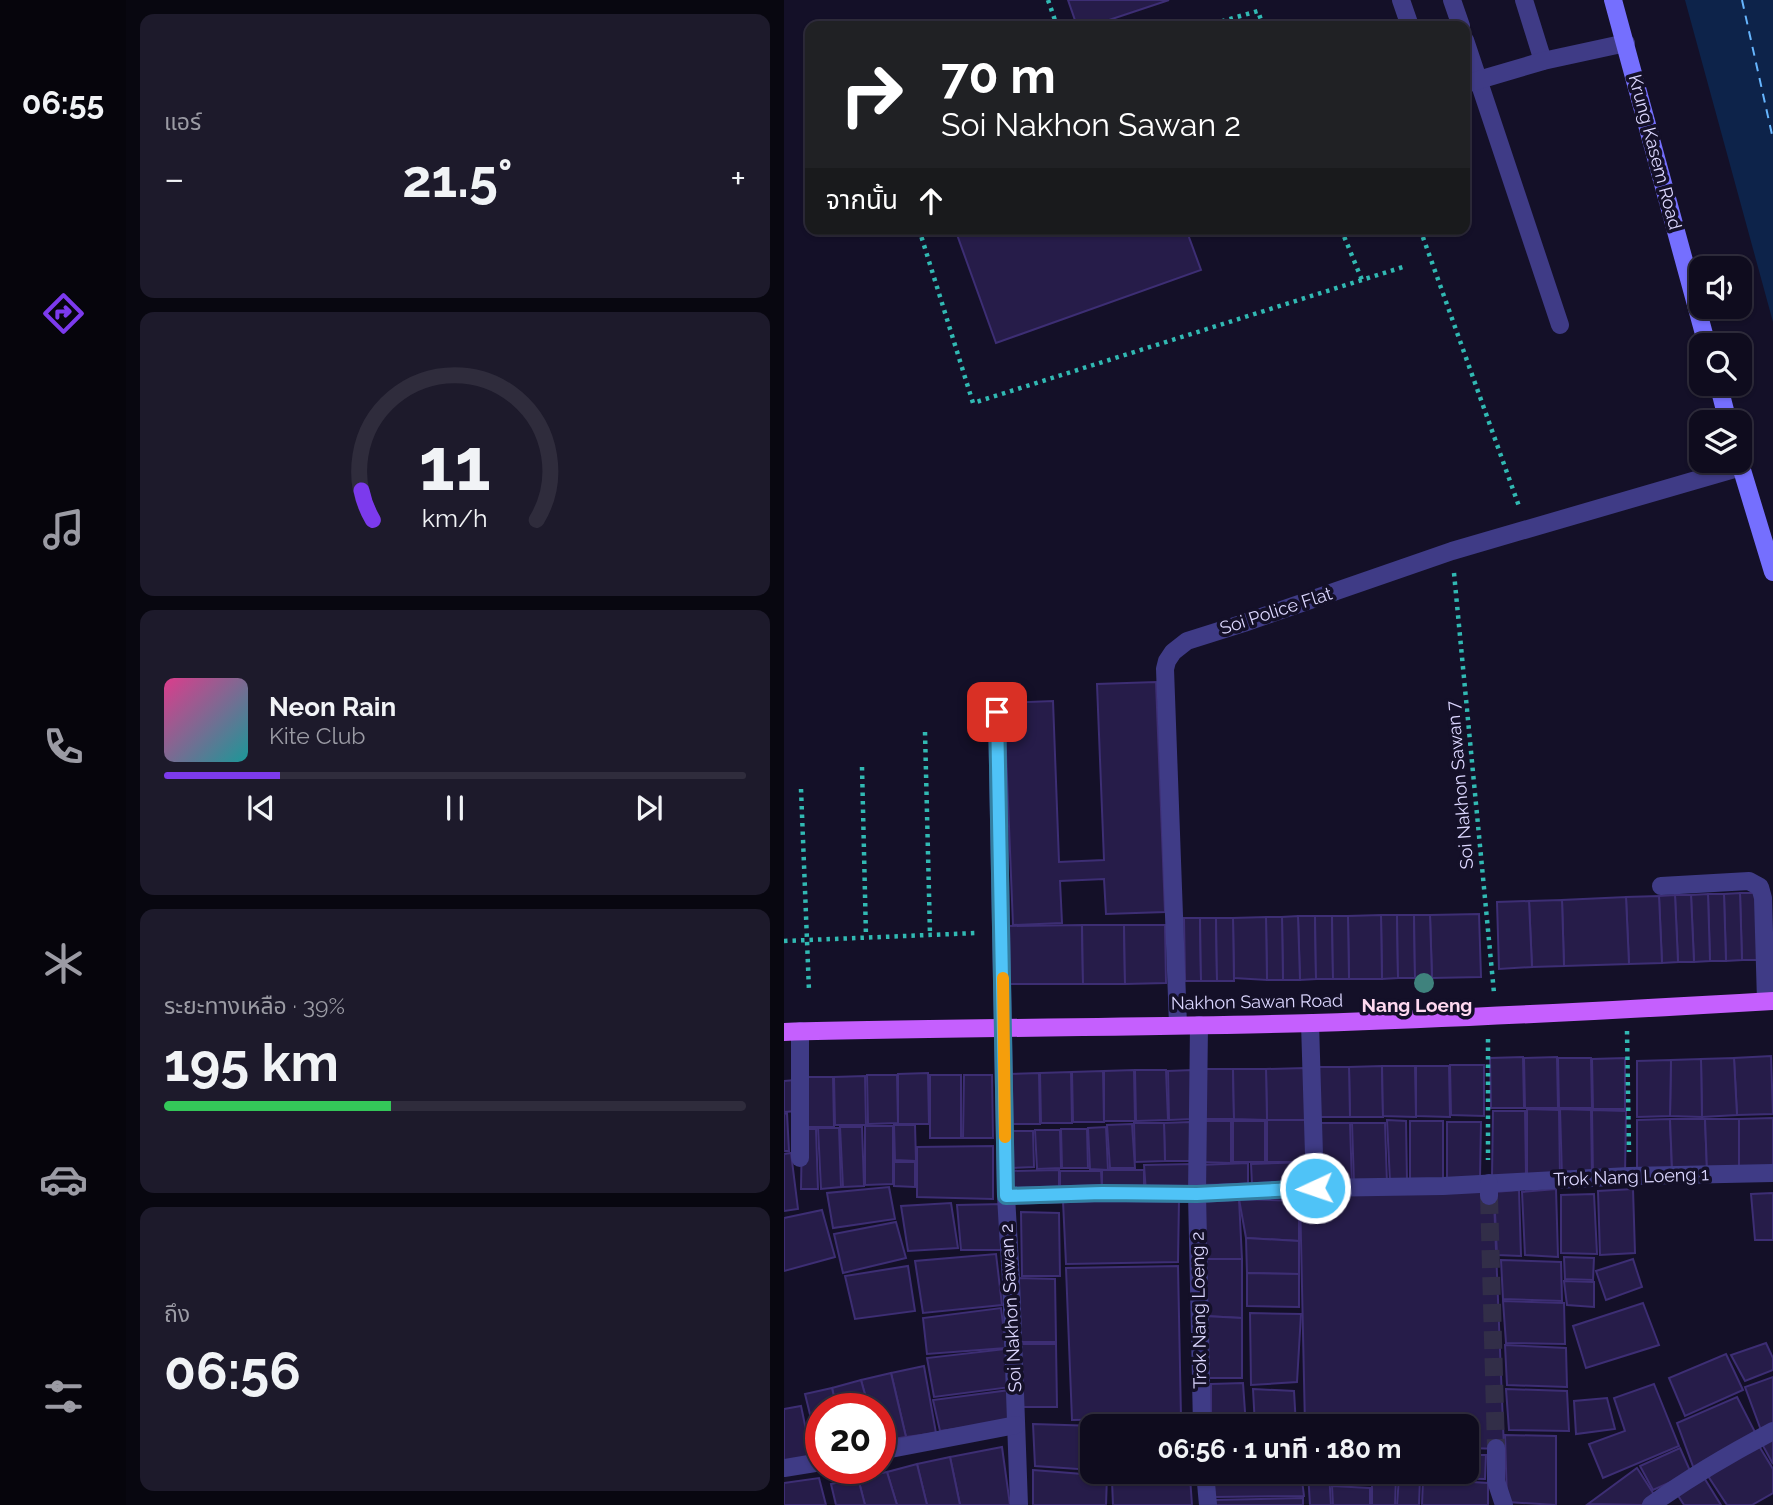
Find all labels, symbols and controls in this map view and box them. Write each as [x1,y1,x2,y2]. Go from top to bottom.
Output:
text: 70 m [941,47,1056,104]
icon: right [826,49,917,140]
street label: Krung Kasem Road [1625,72,1686,232]
text: 06:55 [22,84,104,121]
text: Soi Nakhon Sawan 2 [941,106,1241,143]
text: แอร์ [164,108,201,135]
text: 21.5° [402,148,513,209]
text: − [164,156,184,201]
text: + [730,156,746,201]
icon: ahead [912,182,950,220]
text: จากนั้น [826,185,898,215]
map controls [1689,256,1752,473]
button: sound [1689,256,1752,319]
icon: directions [39,289,88,338]
button: search [1689,333,1752,396]
button: layers [1689,410,1752,473]
text: 11 [419,423,491,508]
text: km/h [422,503,488,533]
icon: music [39,505,88,554]
street label: Soi Police Flat [1217,582,1335,639]
pin [967,682,1027,742]
text: Neon Rain [269,692,396,722]
icon: arrive [978,693,1016,731]
street label: Soi Nakhon Sawan 7 [1442,700,1477,870]
icon: phone [39,722,88,771]
text: Kite Club [269,722,366,749]
icon: previous [242,789,280,827]
icon: pause [436,789,474,827]
icon: next [630,789,668,827]
icon: climate [39,939,88,988]
street label: Nakhon Sawan Road [1171,989,1343,1014]
text: ระยะทางเหลือ · 39% [164,992,345,1019]
district label: Nang Loeng [1362,994,1472,1016]
text: 195 km [164,1032,339,1093]
position arrow [1278,1151,1352,1225]
icon: car [39,1155,88,1204]
street label: Trok Nang Loeng 1 [1553,1163,1709,1190]
street label: Soi Nakhon Sawan 2 [996,1223,1025,1393]
street label: Trok Nang Loeng 2 [1187,1231,1210,1389]
text: ถึง [164,1300,190,1327]
text: 06:56 [164,1340,301,1401]
icon: filters [39,1372,88,1421]
speed limit sign: 20 [805,1393,896,1484]
text: 06:56 · 1 นาที · 180 m [1158,1434,1401,1464]

